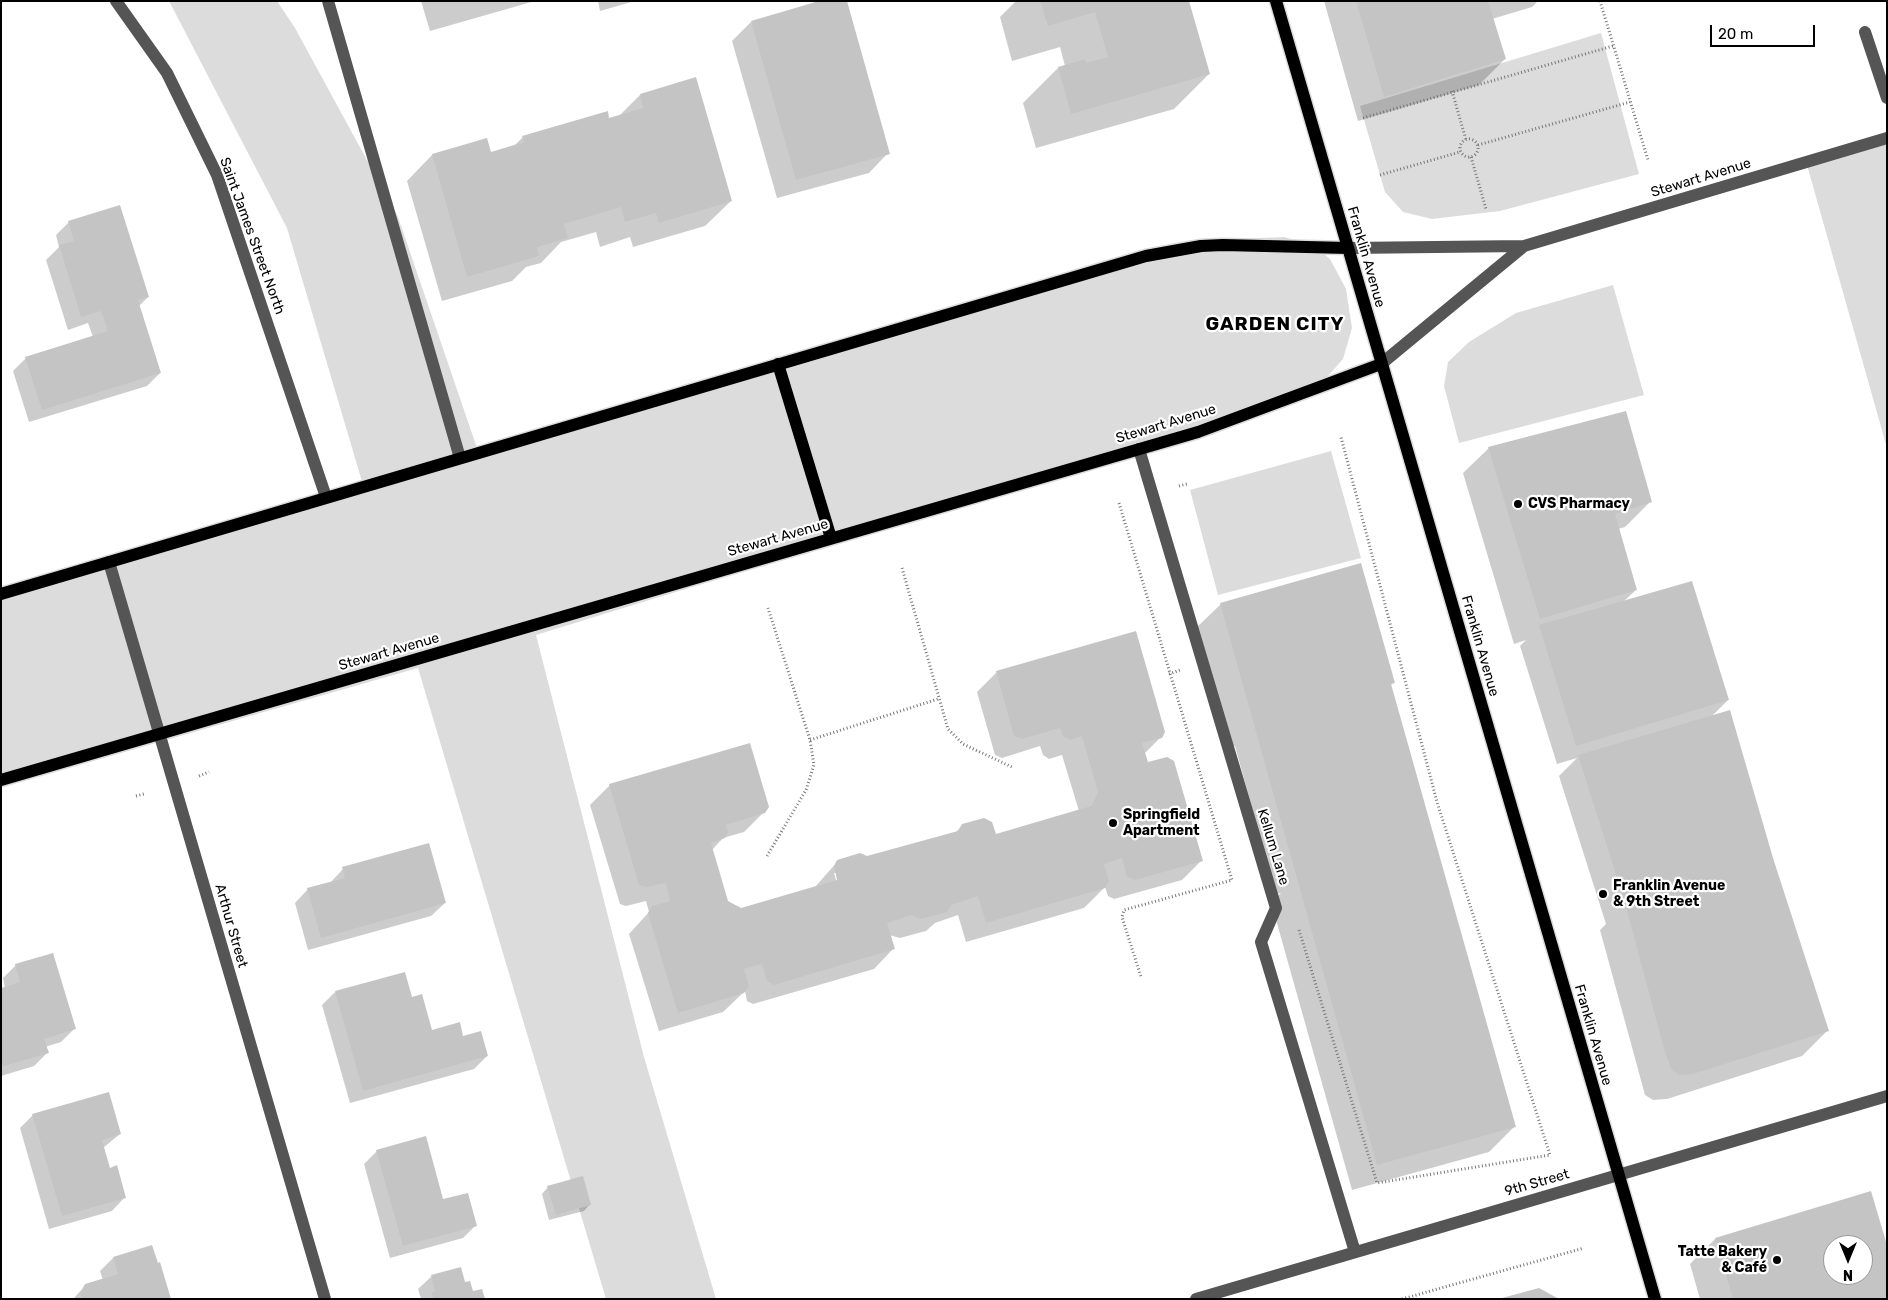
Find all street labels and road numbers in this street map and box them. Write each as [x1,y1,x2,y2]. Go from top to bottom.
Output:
street label: Saint James Street North [216,155,288,317]
street label: Stewart Avenue [1649,155,1753,201]
street label: Franklin Avenue [1344,205,1388,309]
street label: Stewart Avenue [1114,401,1218,447]
street label: Stewart Avenue [726,516,830,560]
street label: Franklin Avenue [1458,594,1502,698]
street label: Stewart Avenue [337,630,441,674]
street label: Kellum Lane [1253,807,1293,887]
street label: Arthur Street [211,882,251,970]
street label: Franklin Avenue [1571,983,1615,1087]
street label: 9th Street [1503,1166,1571,1200]

